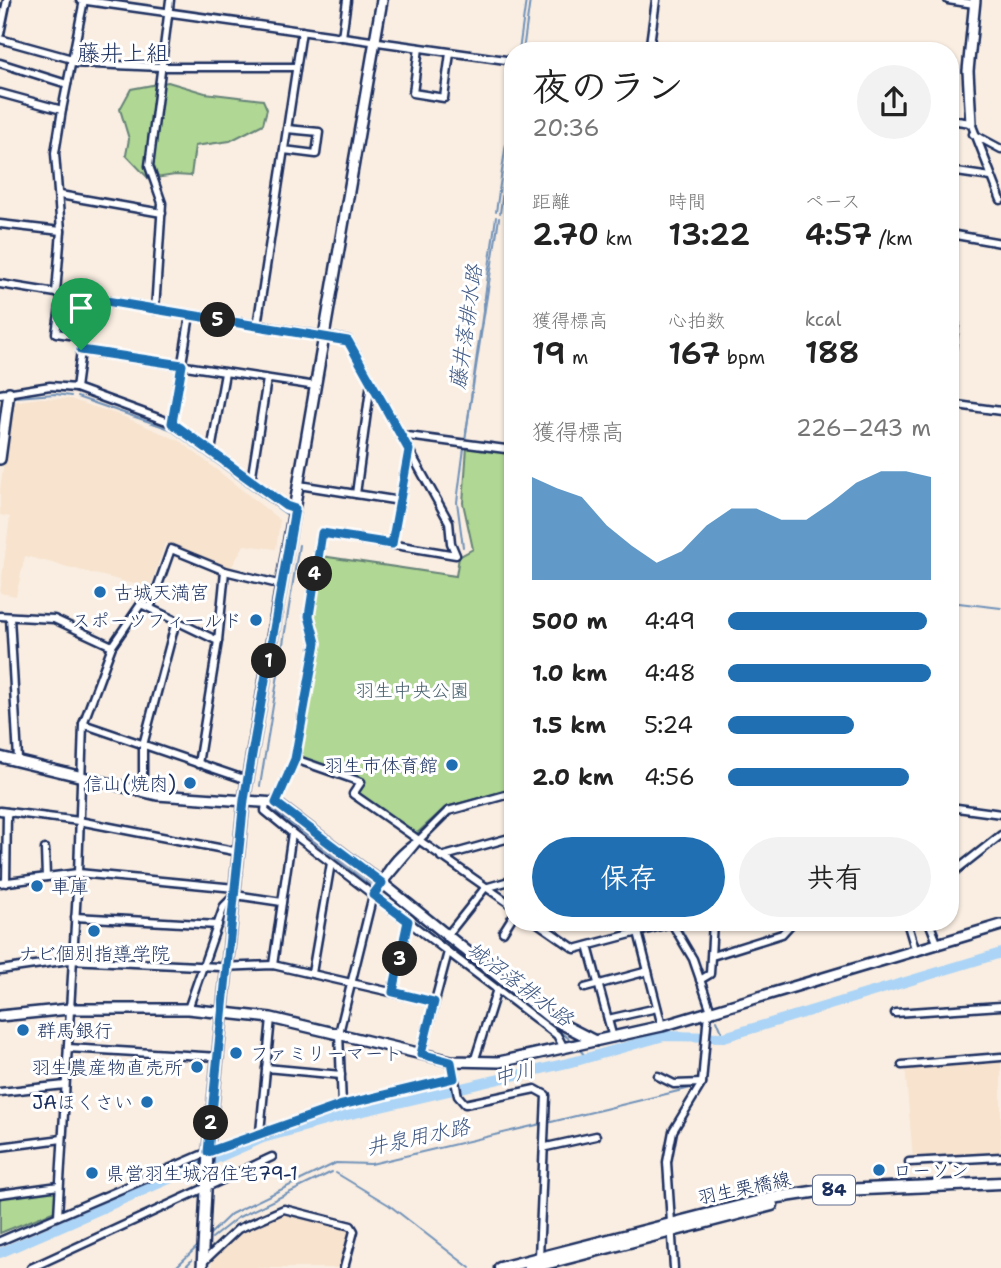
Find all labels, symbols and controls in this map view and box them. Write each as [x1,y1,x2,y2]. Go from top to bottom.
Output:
district label: 藤井上組 [77,38,169,68]
text: 夜のラン [532,61,684,112]
button: share [857,65,931,139]
text: 20:36 [532,113,600,143]
text: 距離 [532,189,570,214]
text: 時間 [668,189,706,214]
text: ペース [805,189,861,214]
text: 2.70 [532,214,599,255]
text: 13:22 [668,214,750,255]
text: 4:57 [805,214,872,255]
text: km [599,226,632,251]
text: /km [872,226,913,251]
water label: 藤井落排水路 [443,262,489,391]
pin [51,278,111,350]
icon: arrive [62,289,100,327]
pin: 5 [200,302,235,338]
text: 5 [212,307,223,332]
text: kcal [805,307,842,332]
text: 獲得標高 [532,308,608,333]
text: 心拍数 [668,308,725,333]
text: 188 [805,332,860,373]
text: 19 [532,333,566,374]
text: 167 [668,333,720,374]
text: m [566,345,588,370]
text: bpm [720,345,765,370]
text: 226–243 m [796,413,931,443]
text: 獲得標高 [532,417,624,447]
pin: 4 [298,556,332,592]
text: 4 [308,561,321,586]
place label: 古城天満宮 [114,580,209,605]
marker: 古城天満宮 [92,584,108,600]
text: 500 m [532,606,607,636]
text: 4:49 [644,606,695,636]
place label: スポーツフィ一ルド [71,608,242,633]
marker: スポーツフィ一ルド [248,612,264,628]
pin: 1 [252,644,286,678]
text: 1 [264,648,273,673]
text: 1.0 km [532,658,607,688]
text: 4:48 [644,658,696,688]
park label: 羽生中央公園 [355,678,469,703]
text: 1.5 km [532,710,606,740]
text: 5:24 [644,710,693,740]
place label: 羽生市体育館 [324,753,438,778]
marker: 羽生市体育館 [444,757,460,773]
text: 2.0 km [532,762,614,792]
text: 4:56 [644,762,695,792]
place label: 信山(焼肉) [84,771,176,796]
marker: 信山(焼肉) [182,775,198,791]
button: 保存 [532,837,725,917]
button: 共有 [739,837,931,917]
place label: 車庫 [51,874,89,899]
marker: 車庫 [29,878,45,894]
marker: ナビ個別指導学院 [86,923,102,939]
water label: 城沼落排水路 [461,935,580,1034]
place label: ナビ個別指導学院 [18,941,170,966]
pin: 3 [382,942,418,976]
text: 3 [393,946,406,971]
place label: 群馬銀行 [37,1018,113,1043]
marker: 群馬銀行 [15,1022,31,1038]
place label: ファミリーマート [250,1041,402,1066]
marker: ファミリーマート [228,1045,244,1061]
place label: 羽生農産物直売所 [31,1055,183,1080]
water label: 中川 [490,1055,538,1093]
marker: 羽生農産物直売所 [189,1059,205,1075]
place label: JAほくさい [32,1090,133,1115]
marker: JAほくさい [139,1094,155,1110]
pin: 2 [194,1106,228,1140]
text: 2 [204,1110,217,1135]
water label: 井泉用水路 [364,1112,473,1162]
place label: ローソン [893,1158,969,1183]
place label: 県営羽生城沼住宅79-1 [106,1161,298,1186]
marker: ローソン [871,1162,887,1178]
marker: 県営羽生城沼住宅79-1 [84,1165,100,1181]
street label: 羽生栗橋線 [695,1166,793,1210]
road number: 84 [813,1176,855,1204]

